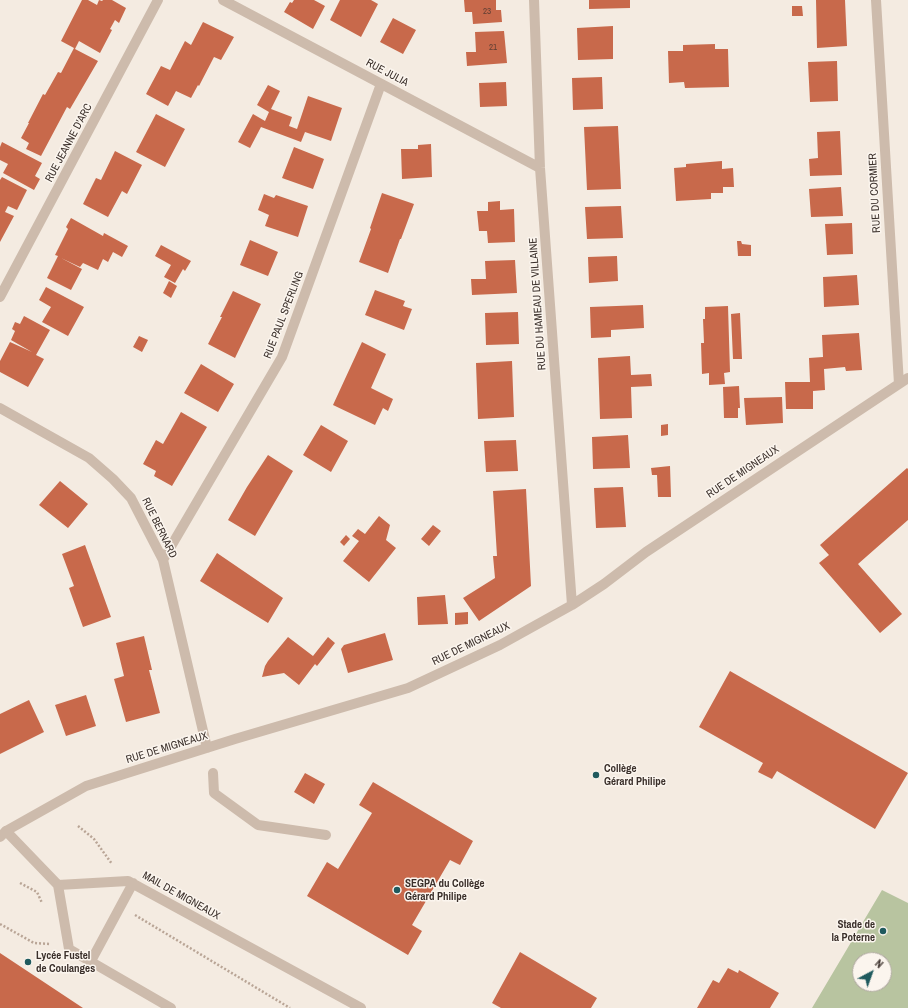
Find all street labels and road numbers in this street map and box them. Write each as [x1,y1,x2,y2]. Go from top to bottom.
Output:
street label: RUE JULIA [364,56,410,90]
street label: RUE JEANNE D'ARC [43,102,95,184]
street label: RUE DU CORMIER [866,153,884,233]
street label: RUE DU HAMEAU DE VILLAINE [527,237,549,371]
street label: RUE PAUL SPERLING [261,269,307,361]
street label: RUE DE MIGNEAUX [704,443,782,501]
street label: RUE BERNARD [139,496,179,560]
street label: RUE DE MIGNEAUX [430,620,512,668]
street label: RUE DE MIGNEAUX [125,729,209,767]
street label: MAIL DE MIGNEAUX [140,869,222,923]

